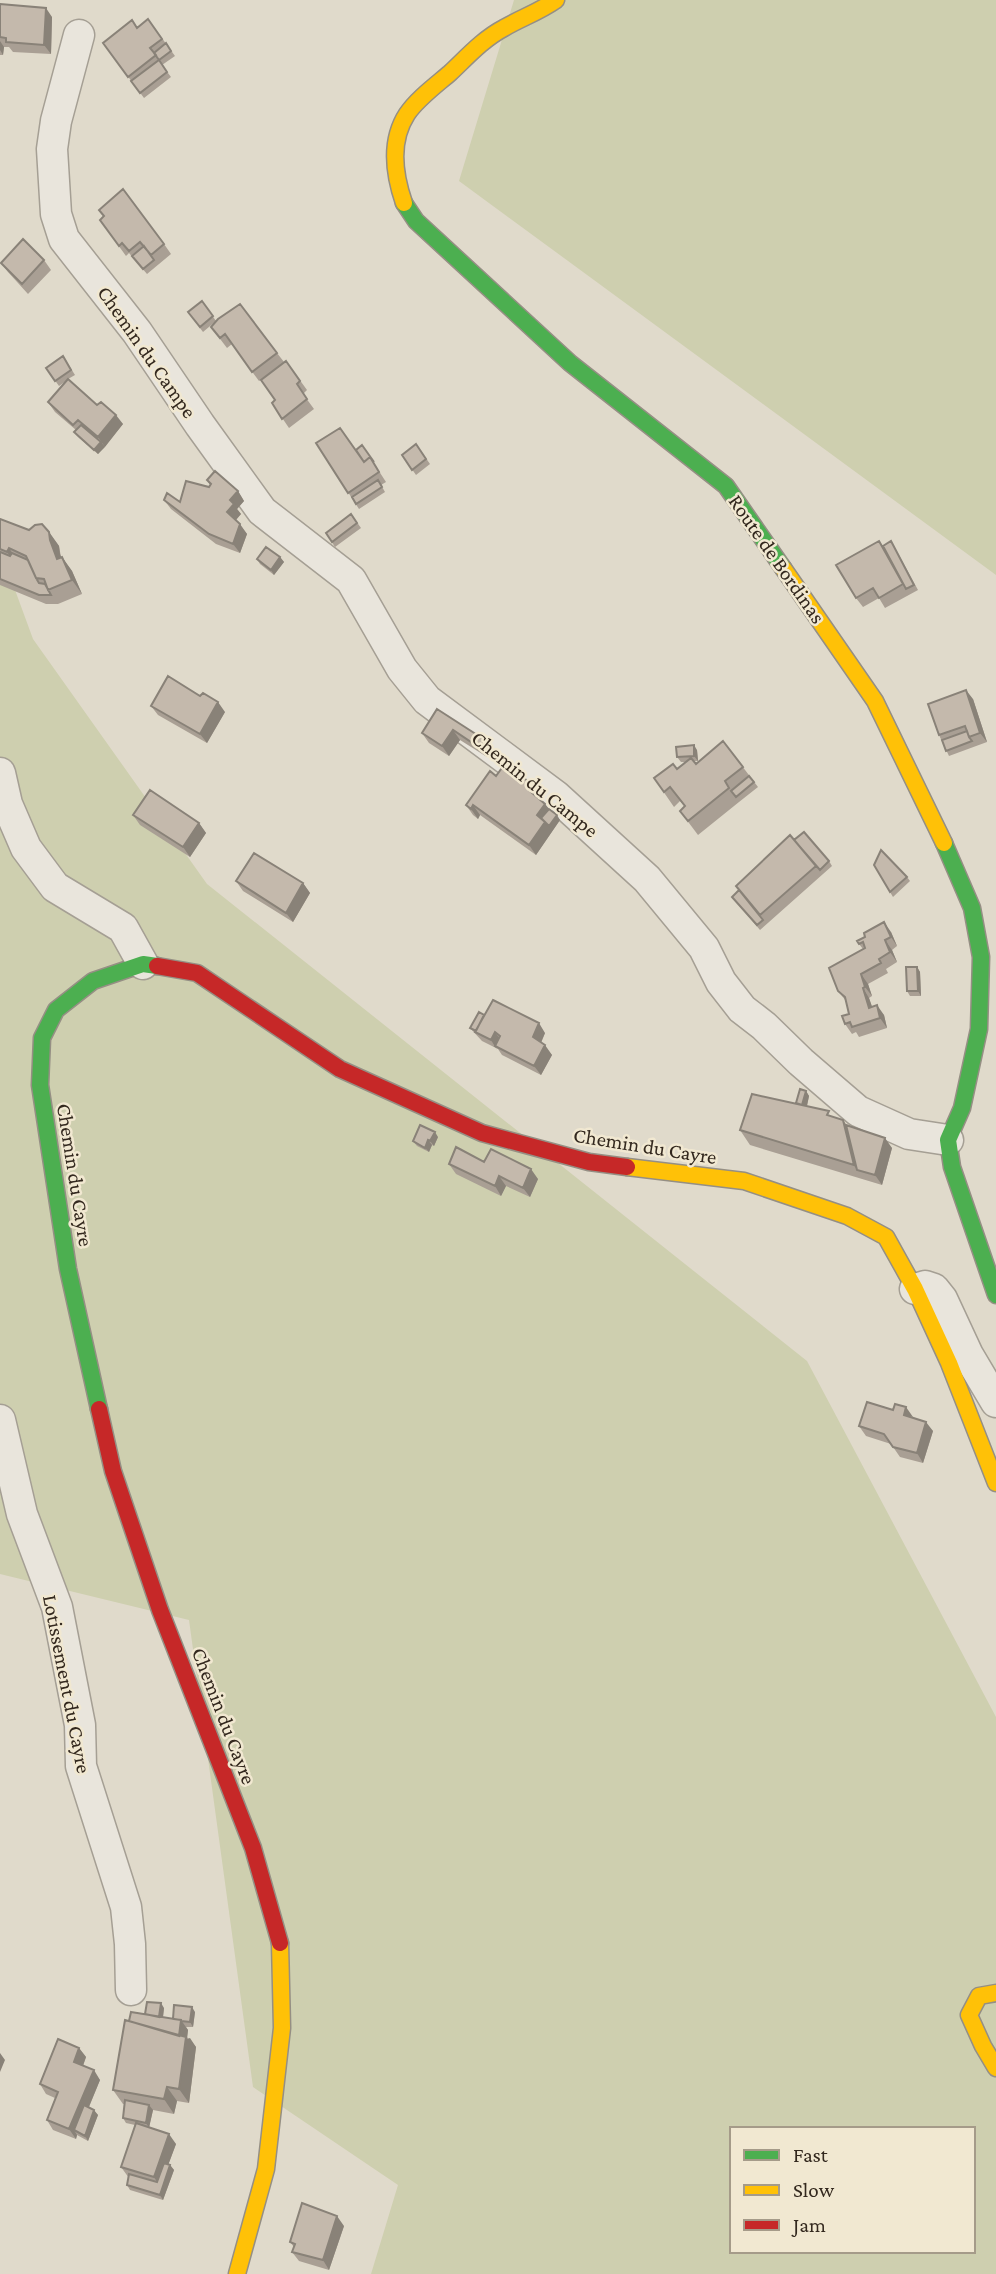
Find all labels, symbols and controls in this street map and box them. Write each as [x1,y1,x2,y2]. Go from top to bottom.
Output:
street label: Chemin du Campe [93,281,201,423]
street label: Route de Bordinas [724,490,830,628]
street label: Chemin du Campe [467,726,603,842]
street label: Chemin du Cayre [52,1102,98,1248]
street label: Chemin du Cayre [572,1123,718,1169]
street label: Lotissement du Cayre [38,1593,96,1775]
street label: Chemin du Cayre [187,1644,261,1788]
legend [730,2127,975,2253]
text: Fast [793,2143,829,2167]
text: Slow [793,2178,835,2202]
text: Jam [791,2213,826,2237]

